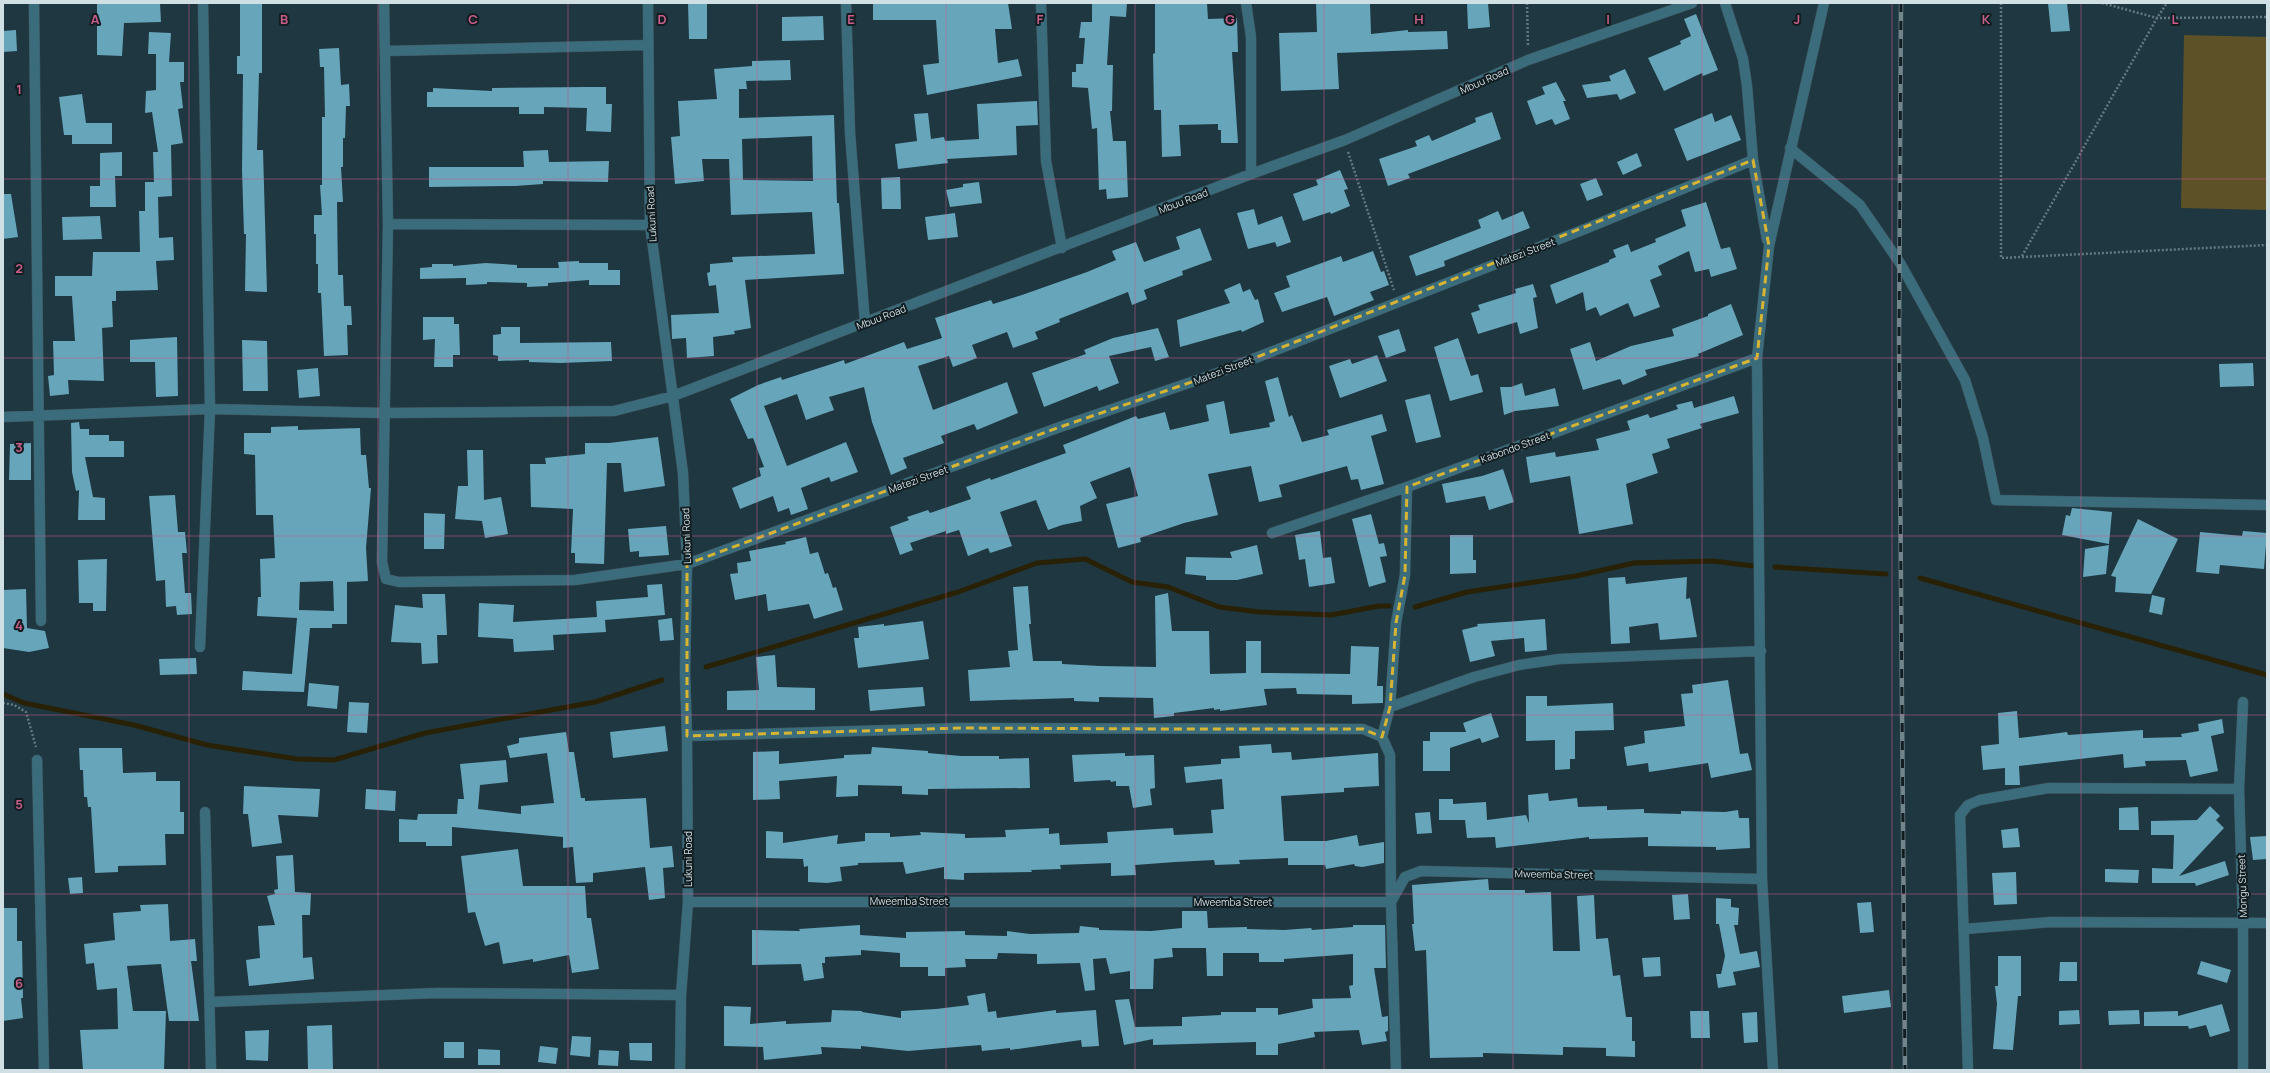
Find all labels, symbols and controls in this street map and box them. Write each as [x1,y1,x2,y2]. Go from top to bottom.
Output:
text: A [91,10,100,28]
text: B [280,10,288,28]
text: C [468,10,478,28]
text: D [657,10,667,28]
text: E [847,10,855,28]
text: F [1037,10,1044,28]
text: G [1225,10,1235,28]
text: H [1414,10,1424,28]
text: I [1606,10,1610,28]
text: J [1794,10,1800,28]
text: K [1982,10,1991,28]
text: L [2172,10,2179,28]
street label: Mbuu Road [1457,63,1511,97]
text: 1 [16,80,22,98]
street label: Mbuu Road [1156,185,1210,217]
street label: Lukuni Road [643,186,659,242]
street label: Matezi Street [1493,234,1557,270]
text: 2 [15,259,23,277]
street label: Mbuu Road [854,301,908,333]
street label: Matezi Street [1191,352,1255,388]
street label: Kabondo Street [1479,428,1551,466]
text: 3 [15,438,23,456]
street label: Matezi Street [886,462,950,496]
street label: Lukuni Road [678,508,694,564]
text: 4 [15,616,23,634]
text: 5 [15,795,23,813]
street label: Lukuni Road [681,831,695,887]
street label: Mongu Street [2234,854,2250,918]
street label: Mweemba Street [1515,866,1593,882]
street label: Mweemba Street [870,894,948,908]
street label: Mweemba Street [1194,895,1272,909]
text: 6 [15,974,23,992]

